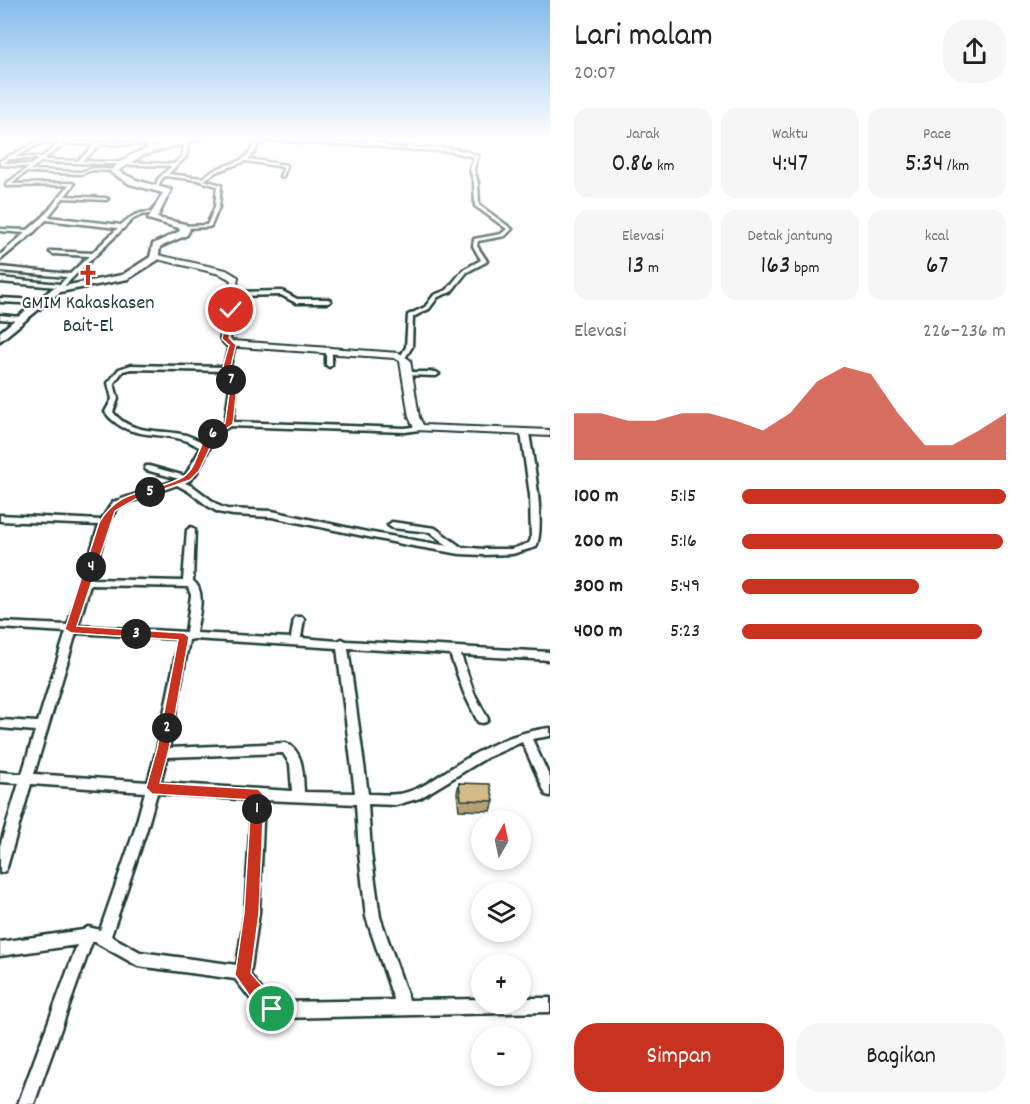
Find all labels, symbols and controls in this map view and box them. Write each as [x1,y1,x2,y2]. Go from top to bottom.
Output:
text: Lari malam [574,14,713,61]
button: share [943,20,1006,83]
text: 20:07 [574,60,616,88]
text: Jarak [626,123,660,146]
text: Waktu [772,123,808,146]
text: Pace [923,123,951,146]
text: 0.86 [612,146,653,183]
text: 4:47 [772,146,808,183]
text: 5:34 [905,146,943,183]
text: km [653,155,674,178]
text: /km [943,155,969,178]
text: Elevasi [622,225,664,248]
text: Detak jantung [747,225,833,248]
text: kcal [925,225,949,248]
text: 13 [627,248,644,285]
text: 163 [761,248,791,285]
text: 67 [926,248,948,285]
text: m [644,257,659,280]
text: bpm [791,257,819,280]
church icon: GMIM Kakaskasen Bait-El [76,263,100,287]
pin [205,284,256,335]
place label: GMIM Kakaskasen Bait-El [22,290,154,341]
icon: check [214,293,247,326]
text: Elevasi [574,318,626,346]
text: 226–236 m [923,318,1006,346]
pin: 7 [216,365,246,395]
text: 7 [228,368,234,391]
pin: 6 [198,419,228,449]
text: 6 [209,422,217,445]
pin: 5 [135,477,165,507]
text: 5 [146,480,154,503]
text: 100 m [574,483,619,511]
text: 5:15 [670,483,696,511]
text: 200 m [574,528,623,556]
text: 5:16 [670,528,697,556]
pin: 4 [76,552,106,582]
text: 4 [88,555,94,578]
text: 300 m [574,573,623,601]
text: 5:49 [670,573,700,601]
text: 400 m [574,618,622,646]
text: 5:23 [670,618,700,646]
pin: 3 [121,619,151,649]
text: 3 [132,622,140,645]
pin: 2 [152,713,182,743]
text: 2 [164,716,171,739]
pin: 1 [242,794,272,824]
text: 1 [255,797,259,820]
north arrow [471,810,531,870]
map controls [471,810,531,1086]
button: layers [471,882,531,942]
button: + [471,954,531,1014]
pin [246,983,297,1034]
icon: arrive [255,992,288,1025]
button: Simpan [574,1023,784,1092]
button: Bagikan [796,1023,1006,1092]
button: − [471,1026,531,1086]

